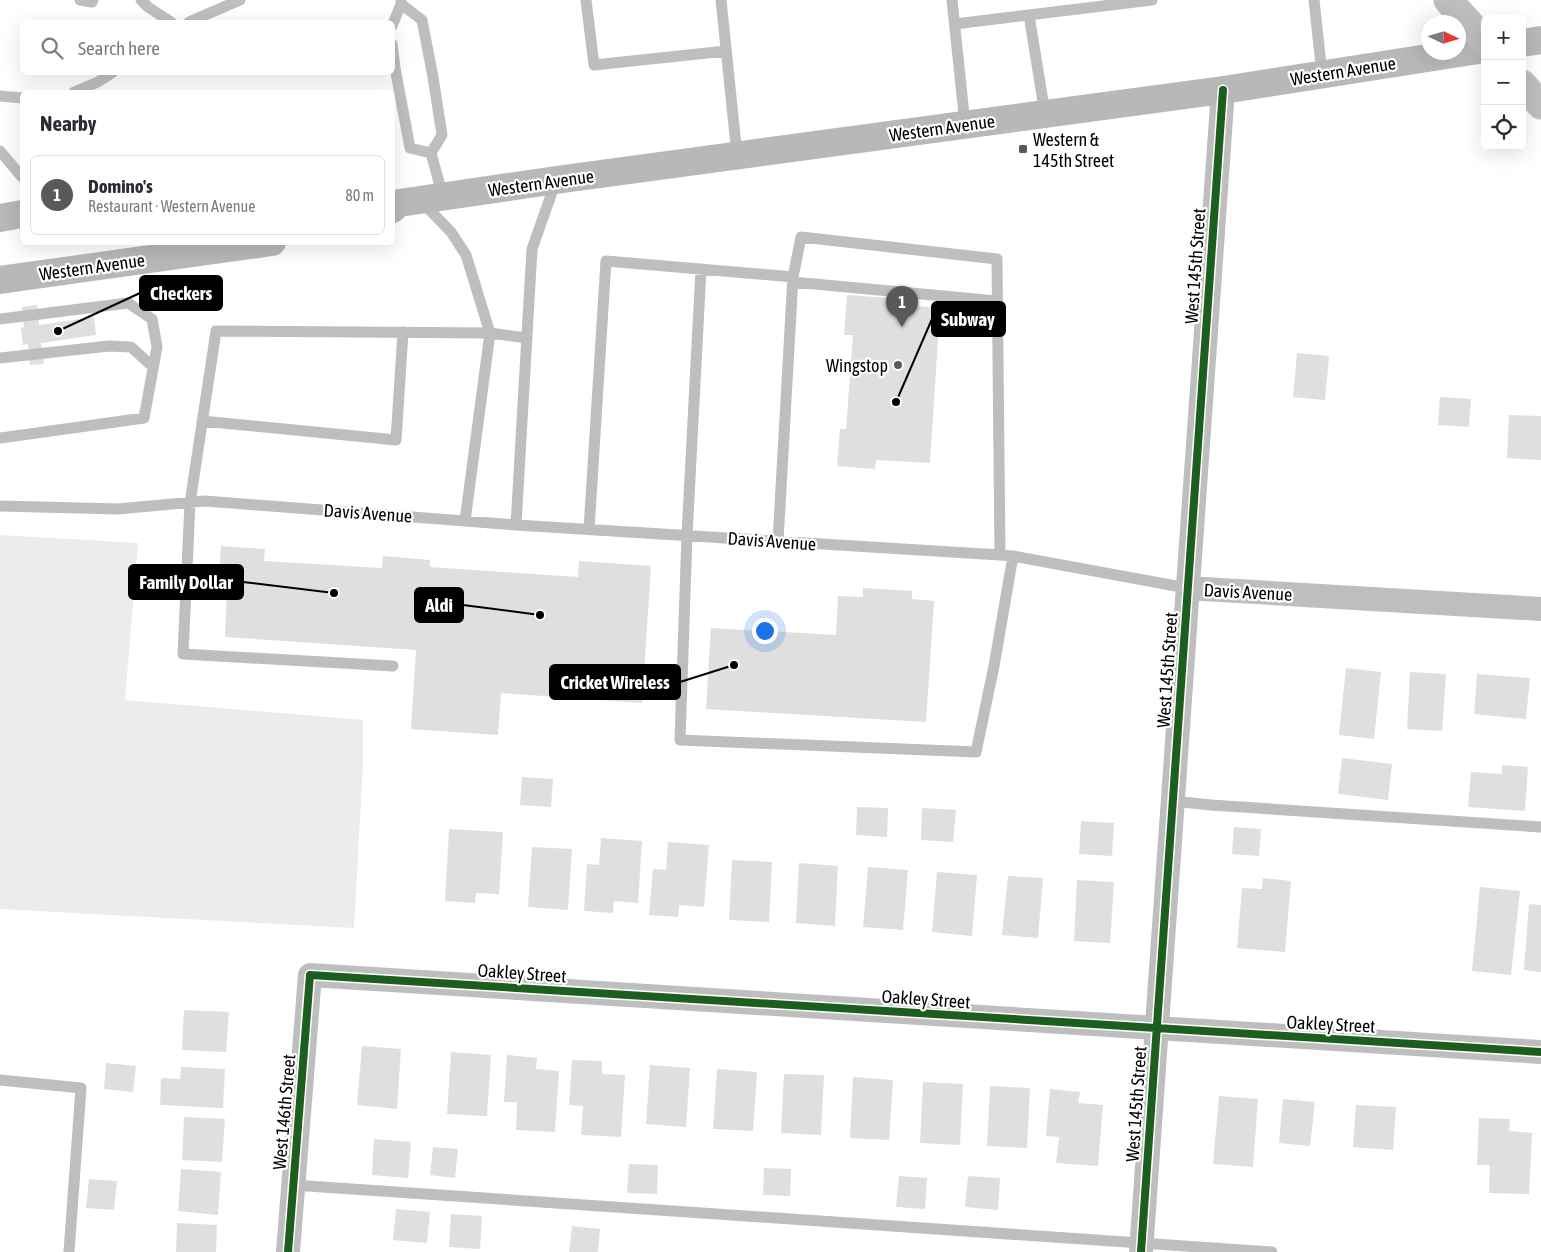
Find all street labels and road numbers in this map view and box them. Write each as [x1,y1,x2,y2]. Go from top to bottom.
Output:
street label: Western Avenue [1289,52,1397,90]
street label: Western Avenue [888,110,996,146]
street label: Western Avenue [487,165,595,201]
street label: West 145th Street [1180,207,1210,325]
street label: Western Avenue [38,249,146,285]
street label: Davis Avenue [323,499,413,527]
street label: Davis Avenue [727,527,817,555]
street label: Davis Avenue [1203,579,1293,605]
street label: West 145th Street [1152,611,1182,729]
street label: Oakley Street [477,959,567,987]
street label: Oakley Street [881,985,971,1013]
street label: Oakley Street [1286,1011,1376,1037]
street label: West 145th Street [1121,1045,1151,1163]
street label: West 146th Street [268,1053,300,1171]

